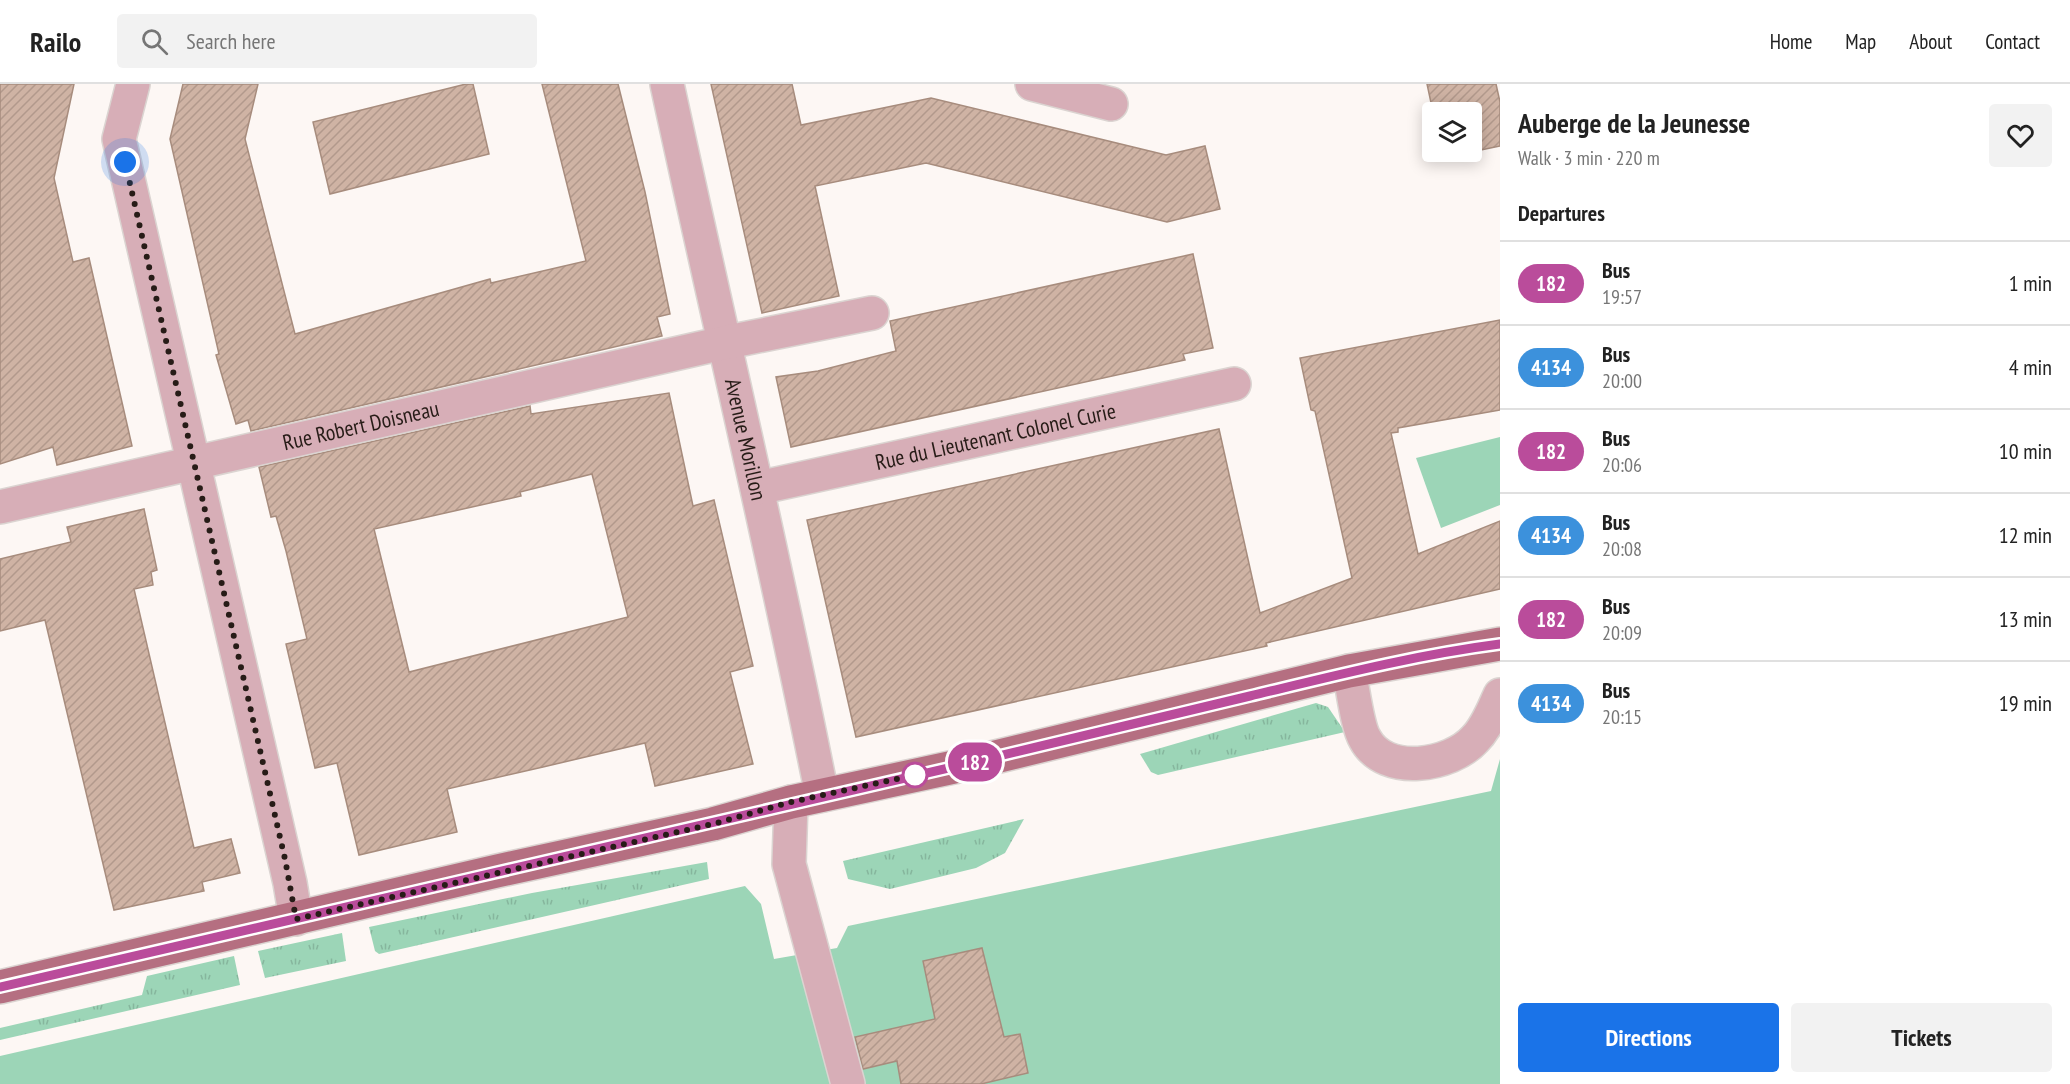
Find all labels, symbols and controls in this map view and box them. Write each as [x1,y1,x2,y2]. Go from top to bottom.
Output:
search box [117,14,537,68]
text: Railo [30,23,81,60]
icon: search [138,25,171,58]
text: Search here [186,27,276,55]
text: Home [1770,28,1812,55]
text: Map [1845,28,1876,55]
text: About [1909,28,1952,55]
text: Contact [1985,28,2040,55]
map controls [1422,102,1482,162]
button: layers [1422,102,1482,162]
text: Auberge de la Jeunesse [1518,104,1750,141]
button: heart [1989,104,2052,167]
text: Walk · 3 min · 220 m [1518,145,1660,171]
your location [110,147,140,177]
text: Departures [1518,199,1605,227]
text: Bus [1602,256,1630,284]
text: 1 min [2009,269,2052,297]
text: 182 [1536,270,1566,297]
text: 19:57 [1602,284,1642,310]
text: Bus [1602,340,1630,368]
text: 4 min [2009,353,2052,381]
text: 4134 [1531,354,1571,381]
text: 20:00 [1602,368,1642,394]
street label: Avenue Morillon [719,376,773,503]
street label: Rue Robert Doisneau [280,394,442,456]
street label: Rue du Lieutenant Colonel Curie [872,396,1118,476]
text: Bus [1602,424,1630,452]
text: 10 min [1999,437,2052,465]
text: 182 [1536,438,1566,465]
text: 20:06 [1602,452,1642,478]
text: Bus [1602,508,1630,536]
text: 12 min [1999,521,2052,549]
text: 4134 [1531,522,1571,549]
text: 20:08 [1602,536,1642,562]
text: Bus [1602,592,1630,620]
text: 13 min [1999,605,2052,633]
text: 182 [1536,606,1566,633]
text: 20:09 [1602,620,1642,646]
text: Bus [1602,676,1630,704]
text: 19 min [1999,689,2052,717]
text: 4134 [1531,690,1571,717]
text: 20:15 [1602,704,1642,730]
line badge: 182 [940,742,1010,782]
text: 182 [960,749,990,776]
unlabelled marker [902,762,928,788]
button: Directions [1518,1003,1779,1072]
button: Tickets [1791,1003,2052,1072]

